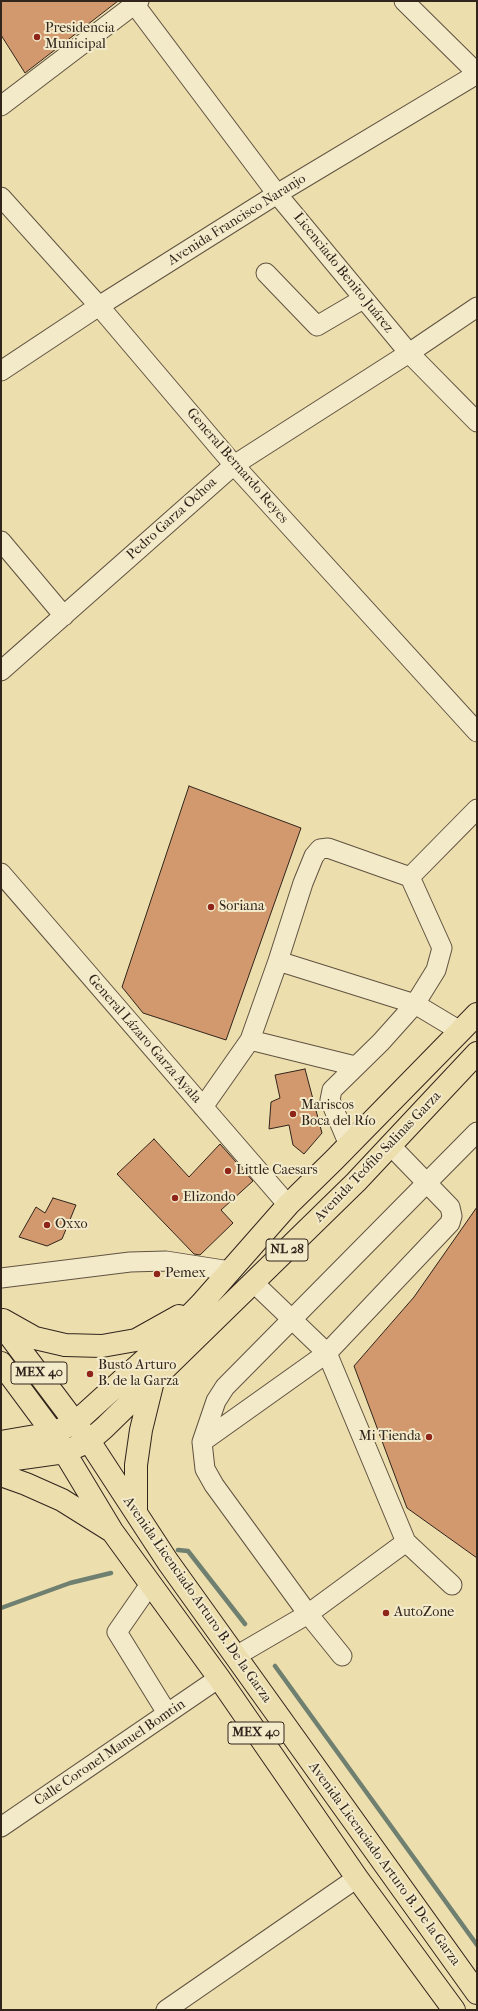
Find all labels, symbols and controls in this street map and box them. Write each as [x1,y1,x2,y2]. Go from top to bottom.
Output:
place label: Presidencia Municipal [45,21,115,54]
marker: Presidencia Municipal [32,32,42,42]
street label: Avenida Francisco Naranjo [165,171,309,269]
street label: Licenciado Benito Juárez [289,209,397,337]
street label: General Bernardo Reyes [182,405,292,527]
street label: Pedro Garza Ochoa [124,474,220,564]
place label: Soriana [219,899,264,915]
marker: Soriana [206,902,216,912]
street label: General Lázaro Garza Ayala [83,971,205,1107]
street label: Avenida Teófilo Salinas Garza [311,1088,445,1226]
place label: Mariscos Boca del Río [301,1098,375,1130]
marker: Mariscos Boca del Río [288,1109,298,1119]
place label: Little Caesars [236,1163,318,1179]
marker: Little Caesars [223,1166,233,1176]
place label: Elizondo [183,1190,236,1206]
marker: Elizondo [170,1193,180,1203]
place label: Oxxo [55,1217,88,1233]
marker: Oxxo [42,1220,52,1230]
road number: NL 28 [266,1239,308,1261]
place label: Pemex [165,1266,206,1282]
marker: Pemex [152,1269,162,1279]
place label: Busto Arturo B. de la Garza [98,1358,179,1390]
road number: MEX 40 [11,1362,67,1384]
marker: Busto Arturo B. de la Garza [85,1369,95,1379]
place label: Mi Tienda [359,1429,421,1445]
marker: Mi Tienda [424,1432,434,1442]
street label: Avenida Licenciado Arturo B. De la Garza [119,1494,275,1706]
place label: AutoZone [394,1605,454,1621]
marker: AutoZone [381,1608,391,1618]
street label: Calle Coronel Manuel Bomtin [31,1696,189,1810]
road number: MEX 40 [228,1722,284,1744]
street label: Avenida Licenciado Arturo B. De la Garza [304,1759,464,1969]

